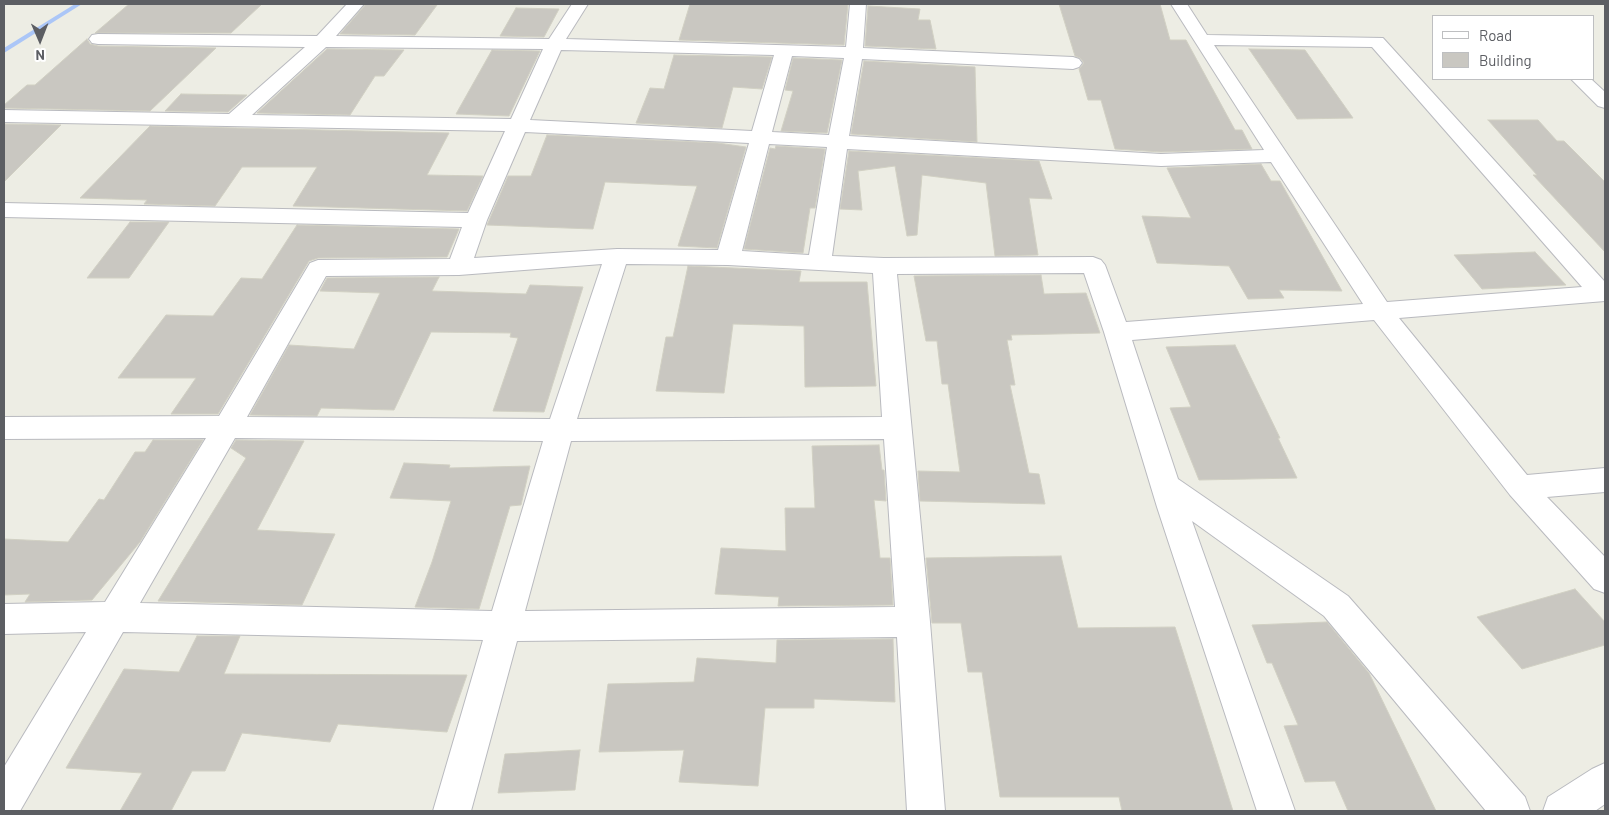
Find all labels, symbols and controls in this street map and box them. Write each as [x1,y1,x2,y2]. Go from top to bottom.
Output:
north arrow [15,15,65,65]
legend [1432,15,1594,80]
text: Road [1479,26,1512,44]
text: N [35,47,45,64]
text: Building [1479,51,1532,69]

